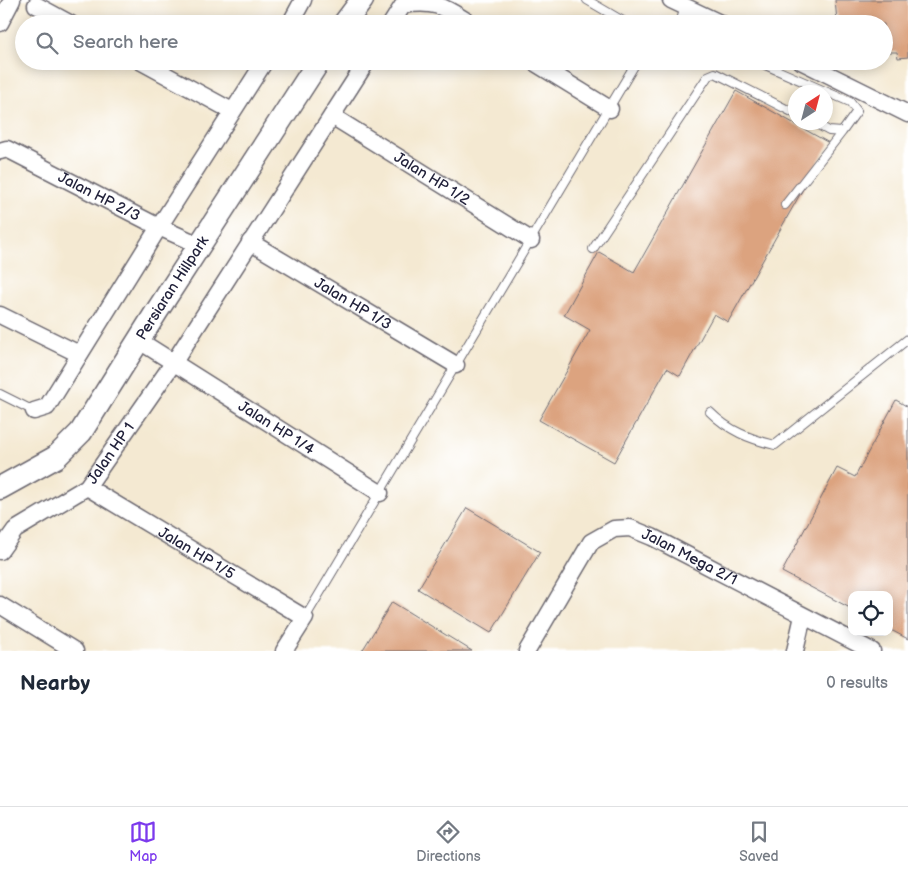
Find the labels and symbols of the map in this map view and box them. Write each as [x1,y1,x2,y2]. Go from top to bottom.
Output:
north arrow [788,85,833,130]
street label: Jalan HP 1/2 [390,148,474,210]
street label: Jalan HP 2/3 [55,168,143,226]
street label: Persiaran Hillpark [132,232,213,344]
street label: Jalan HP 1/3 [311,274,395,334]
street label: Jalan HP 1/4 [235,397,318,459]
street label: Jalan HP 1 [83,419,139,488]
street label: Jalan HP 1/5 [155,523,238,584]
street label: Jalan Mega 2/1 [639,525,740,590]

